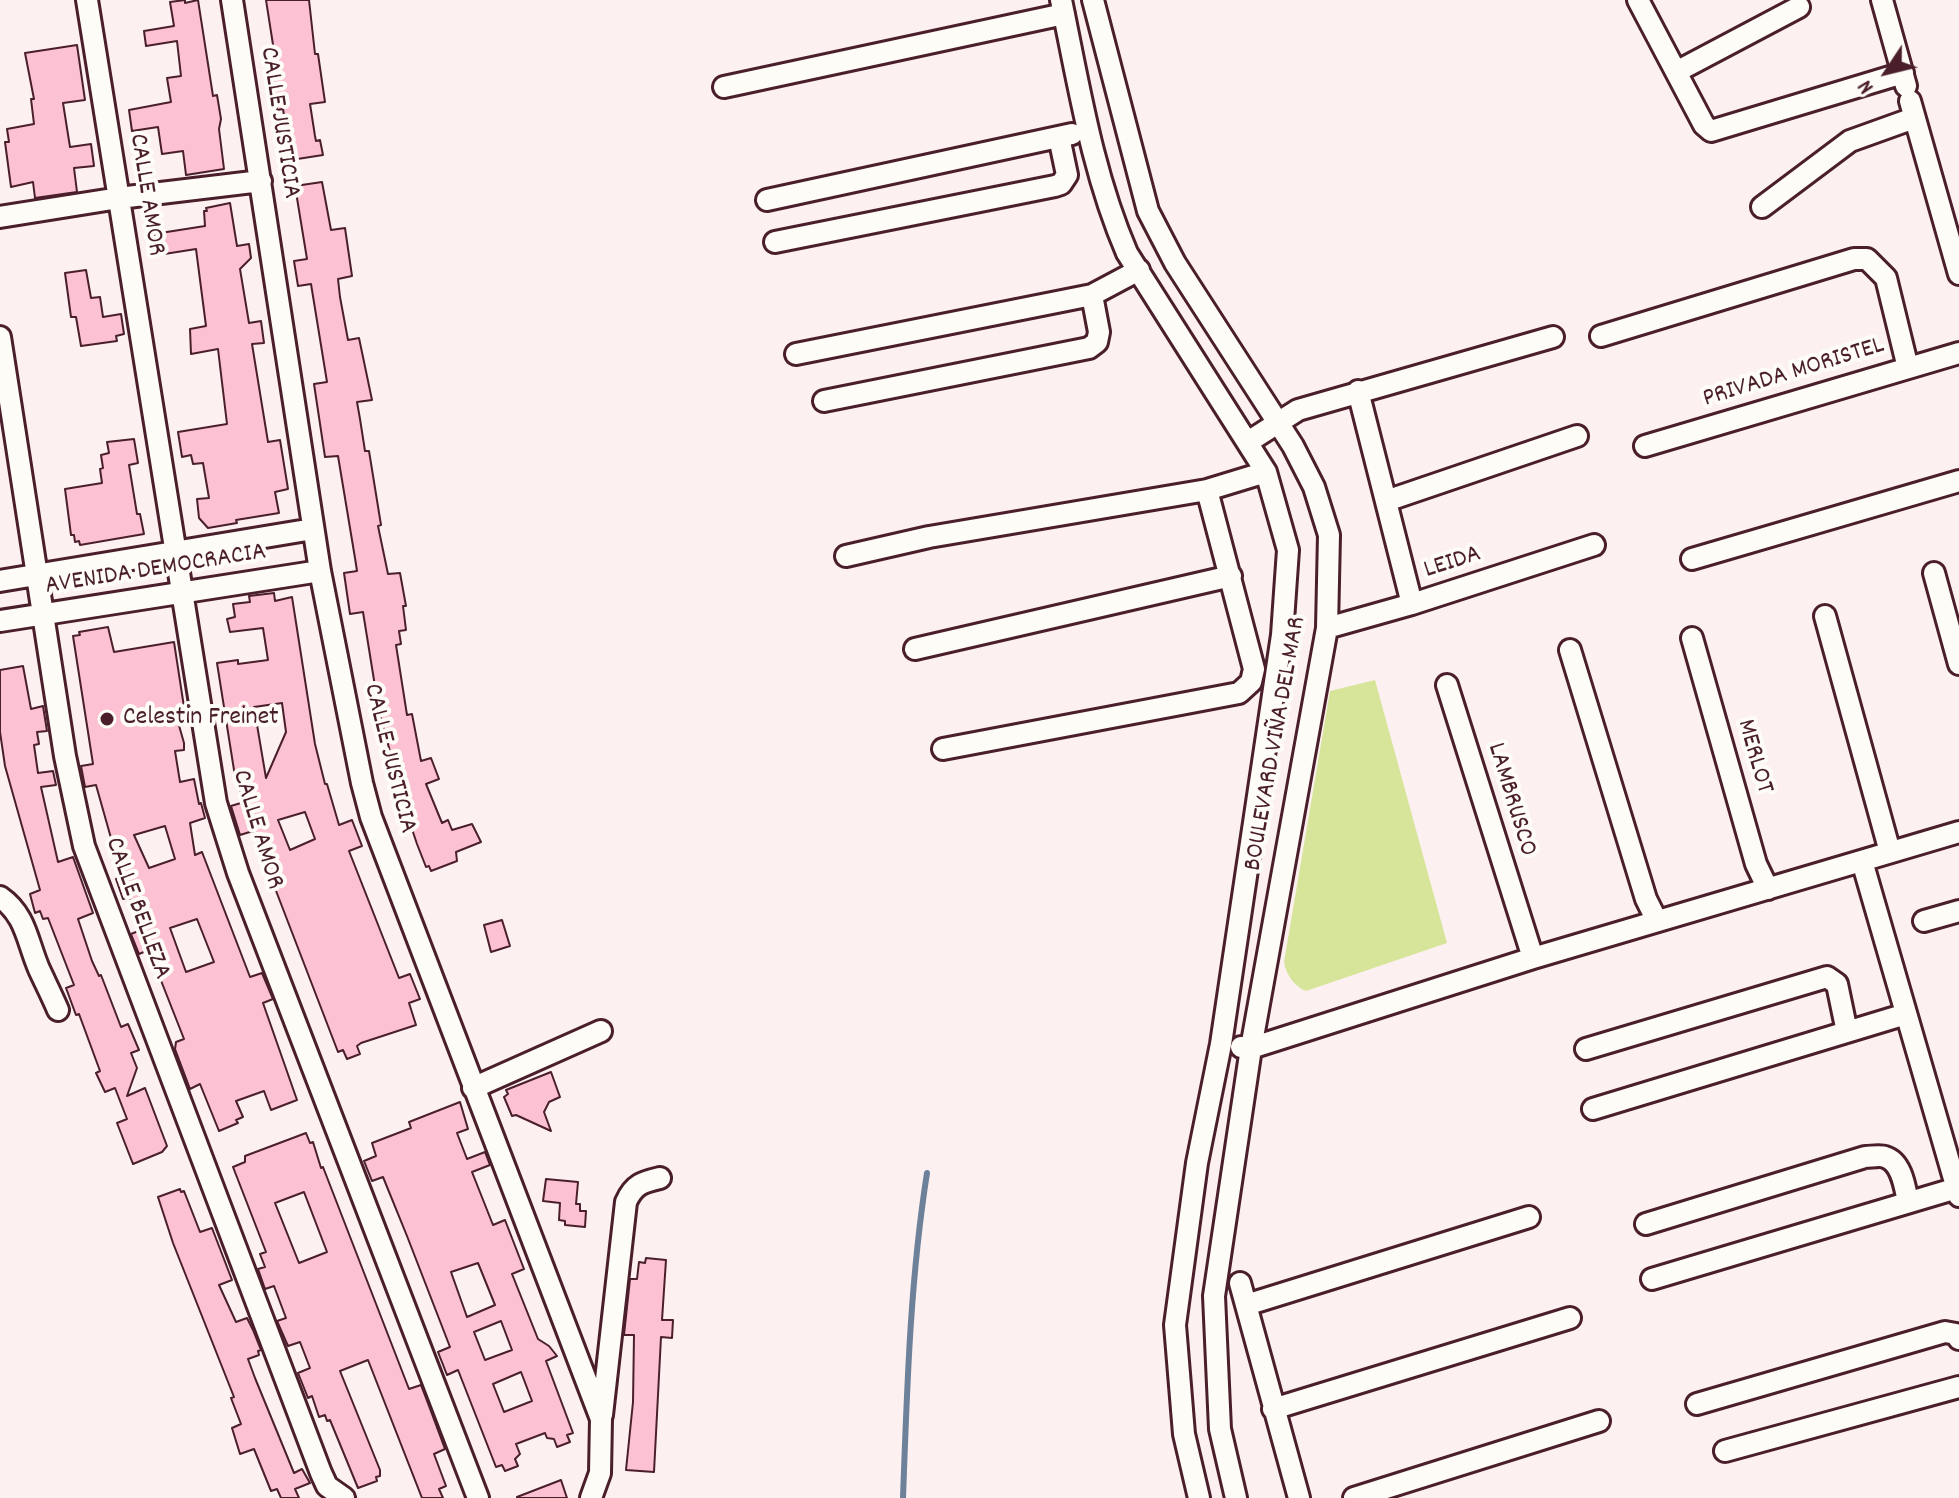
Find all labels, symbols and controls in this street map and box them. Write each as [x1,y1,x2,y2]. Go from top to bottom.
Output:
north arrow [1847,32,1927,112]
street label: CALLE JUSTICIA [251,45,305,201]
text: N [1851,73,1883,99]
street label: CALLE AMOR [120,132,170,258]
street label: PRIVADA MORISTEL [1700,332,1888,416]
street label: AVENIDA DEMOCRACIA [43,538,269,604]
street label: LEIDA [1421,540,1485,588]
street label: BOULEVARD VIÑA DEL MAR [1239,614,1315,874]
street label: CALLE JUSTICIA [354,681,422,837]
place label: Celestin Freinet [123,703,279,735]
marker: Celestin Freinet [98,710,116,728]
street label: MERLOT [1728,716,1778,798]
street label: LAMBRUSCO [1478,740,1542,860]
street label: CALLE AMOR [223,767,289,893]
street label: CALLE BELLEZA [96,834,176,984]

